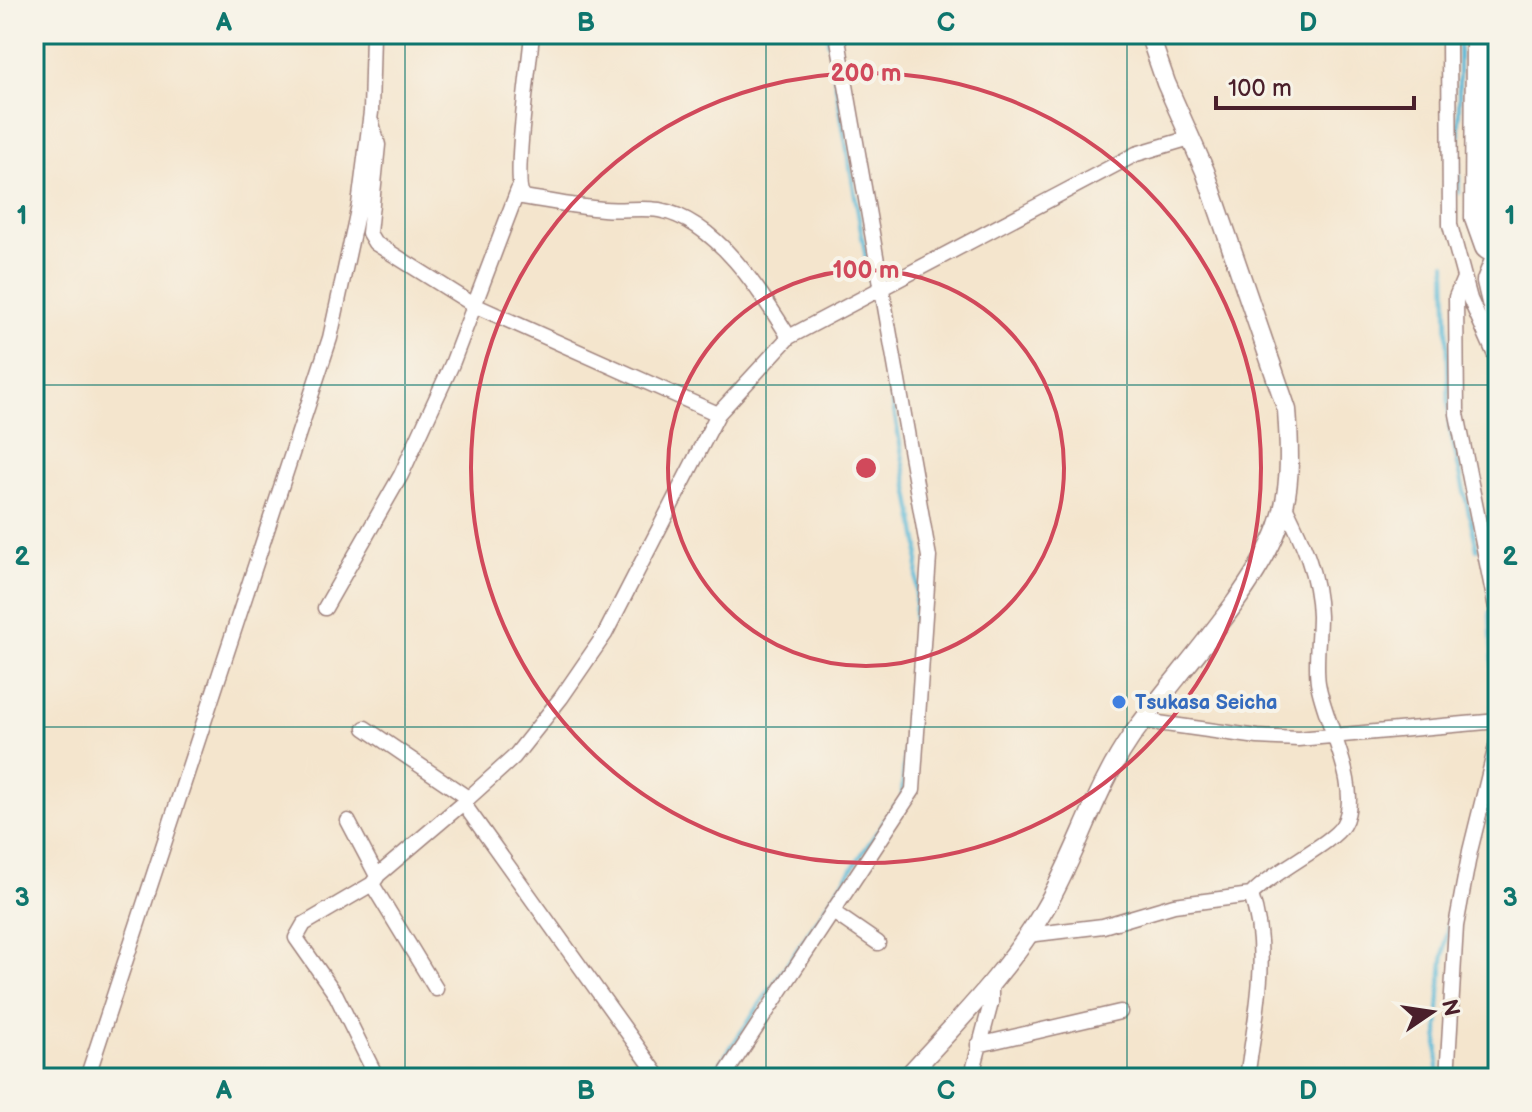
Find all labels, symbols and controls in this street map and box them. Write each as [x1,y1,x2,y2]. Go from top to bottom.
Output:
text: A [215,8,232,39]
text: B [577,8,595,39]
text: C [937,8,955,39]
text: D [1299,8,1317,39]
text: 200 m [831,59,901,88]
scale bar [1216,60,1414,110]
text: 100 m [1228,74,1292,103]
text: 1 [17,201,27,232]
text: 1 [1505,201,1515,232]
text: 100 m [833,256,899,285]
centre of rings [852,454,880,482]
text: 2 [14,542,30,573]
text: 2 [1502,542,1518,573]
place label: Tsukasa Seicha [1135,691,1278,715]
marker: Tsukasa Seicha [1110,693,1128,711]
text: 3 [14,883,30,914]
text: 3 [1502,883,1518,914]
north arrow [1392,972,1472,1052]
text: N [1435,997,1465,1019]
text: A [215,1076,232,1107]
text: B [577,1076,595,1107]
text: C [937,1076,955,1107]
text: D [1299,1076,1317,1107]

